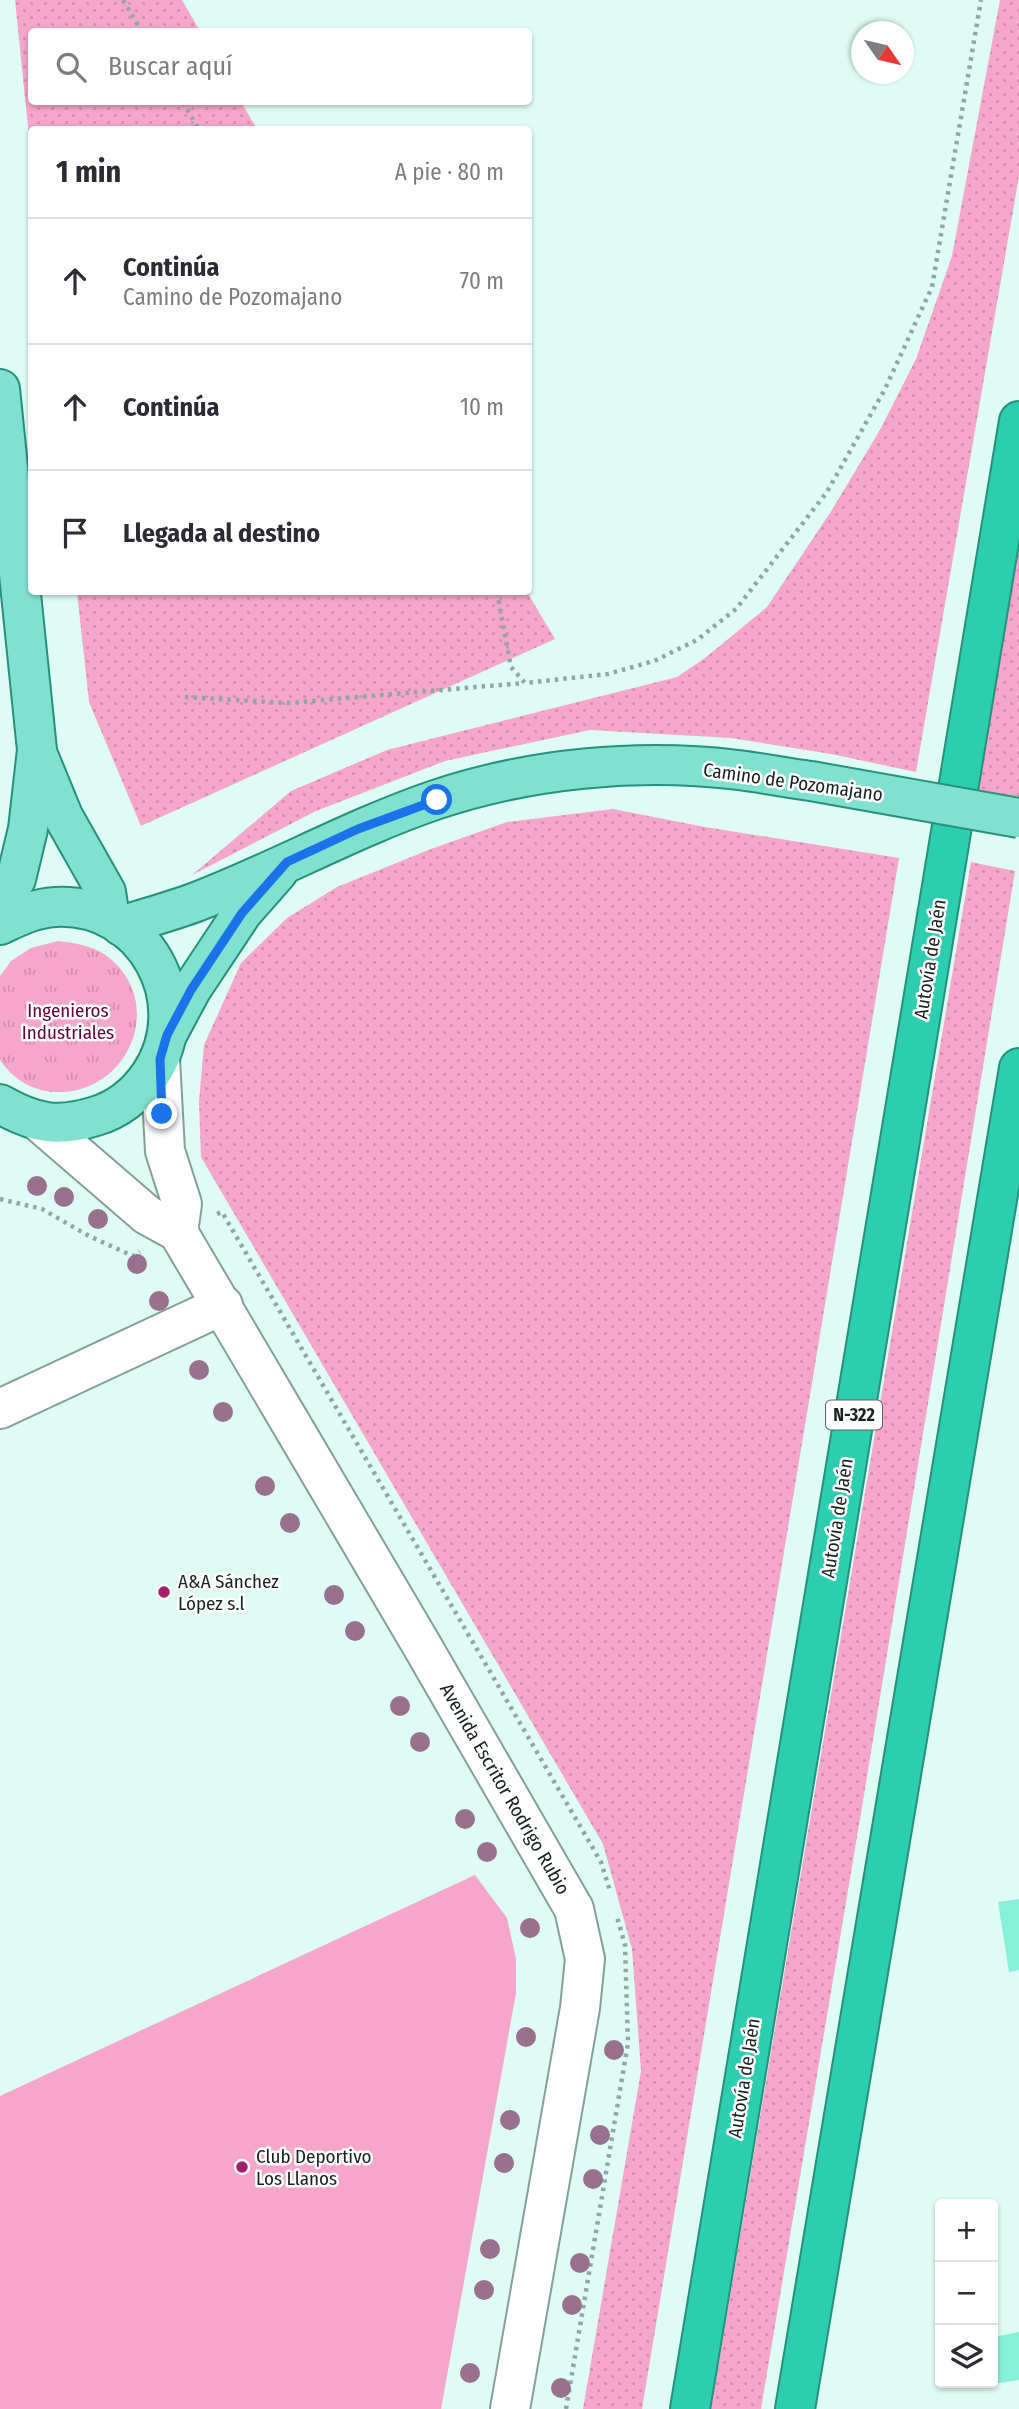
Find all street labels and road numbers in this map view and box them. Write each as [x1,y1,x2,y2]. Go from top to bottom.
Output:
street label: Camino de Pozomajano [702,758,884,806]
street label: Autovía de Jaén [909,898,951,1020]
road number: N-322 [826,1400,882,1430]
street label: Autovía de Jaén [816,1457,858,1579]
street label: Avenida Escritor Rodrigo Rubio [435,1679,575,1899]
street label: Autovía de Jaén [723,2017,765,2139]

